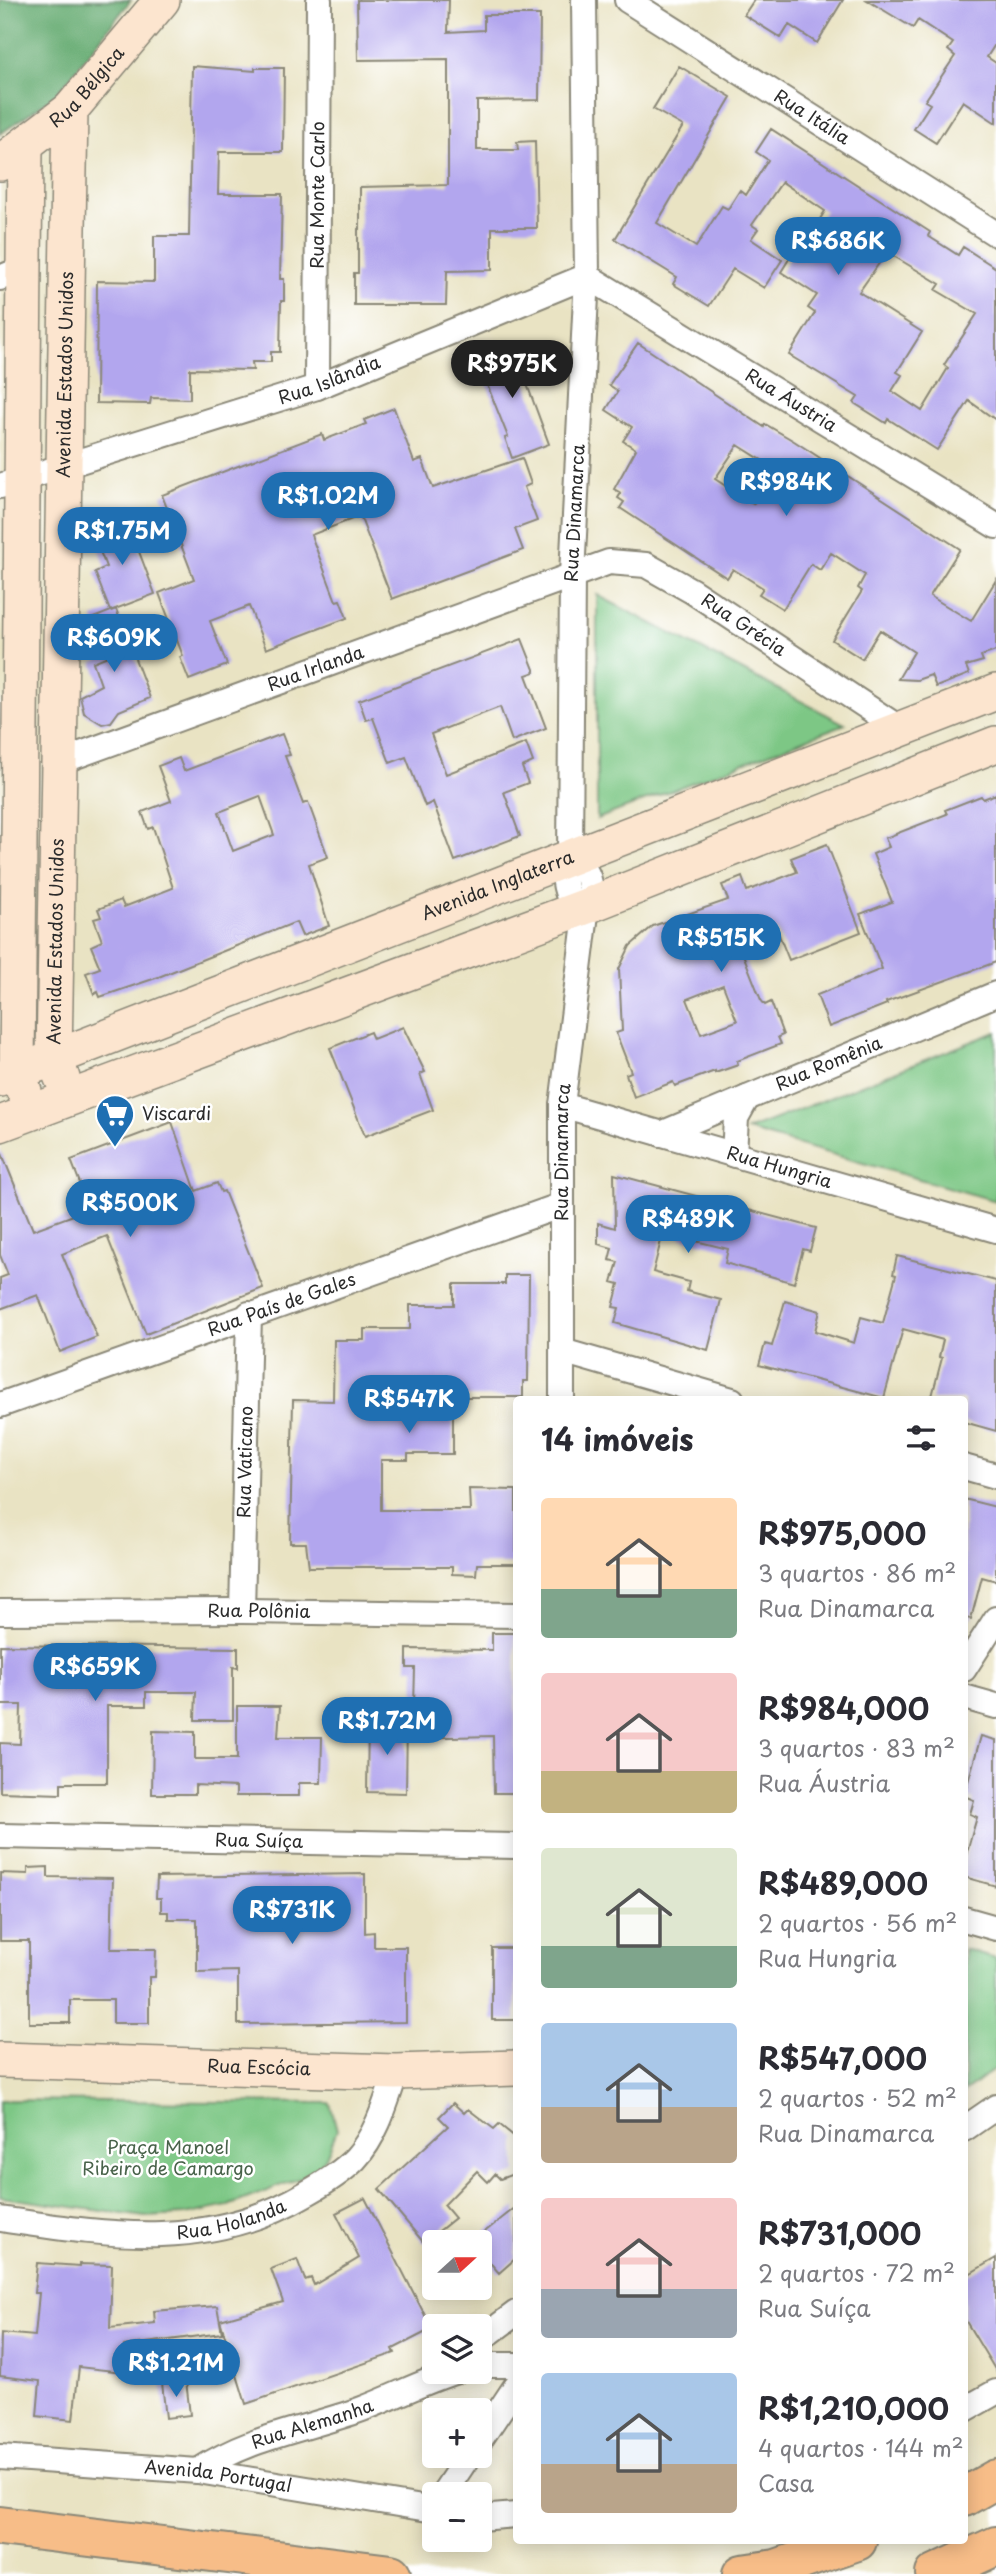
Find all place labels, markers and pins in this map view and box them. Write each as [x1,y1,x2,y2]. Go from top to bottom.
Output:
pin: R$686K [781,218,895,277]
pin: R$975K [455,340,569,400]
pin: R$984K [729,458,843,518]
pin: R$1.02M [263,472,393,532]
pin: R$1.75M [57,508,187,567]
pin: R$609K [57,614,171,674]
pin: R$515K [664,914,778,974]
supermarket icon: Viscardi [94,1093,136,1148]
place label: Viscardi [142,1099,211,1126]
pin: R$500K [73,1180,187,1239]
pin: R$489K [631,1196,745,1255]
pin: R$547K [352,1376,466,1435]
pin: R$659K [38,1644,152,1703]
pin: R$1.72M [322,1698,452,1757]
pin: R$731K [235,1886,349,1946]
pin: R$1.21M [111,2340,241,2399]

